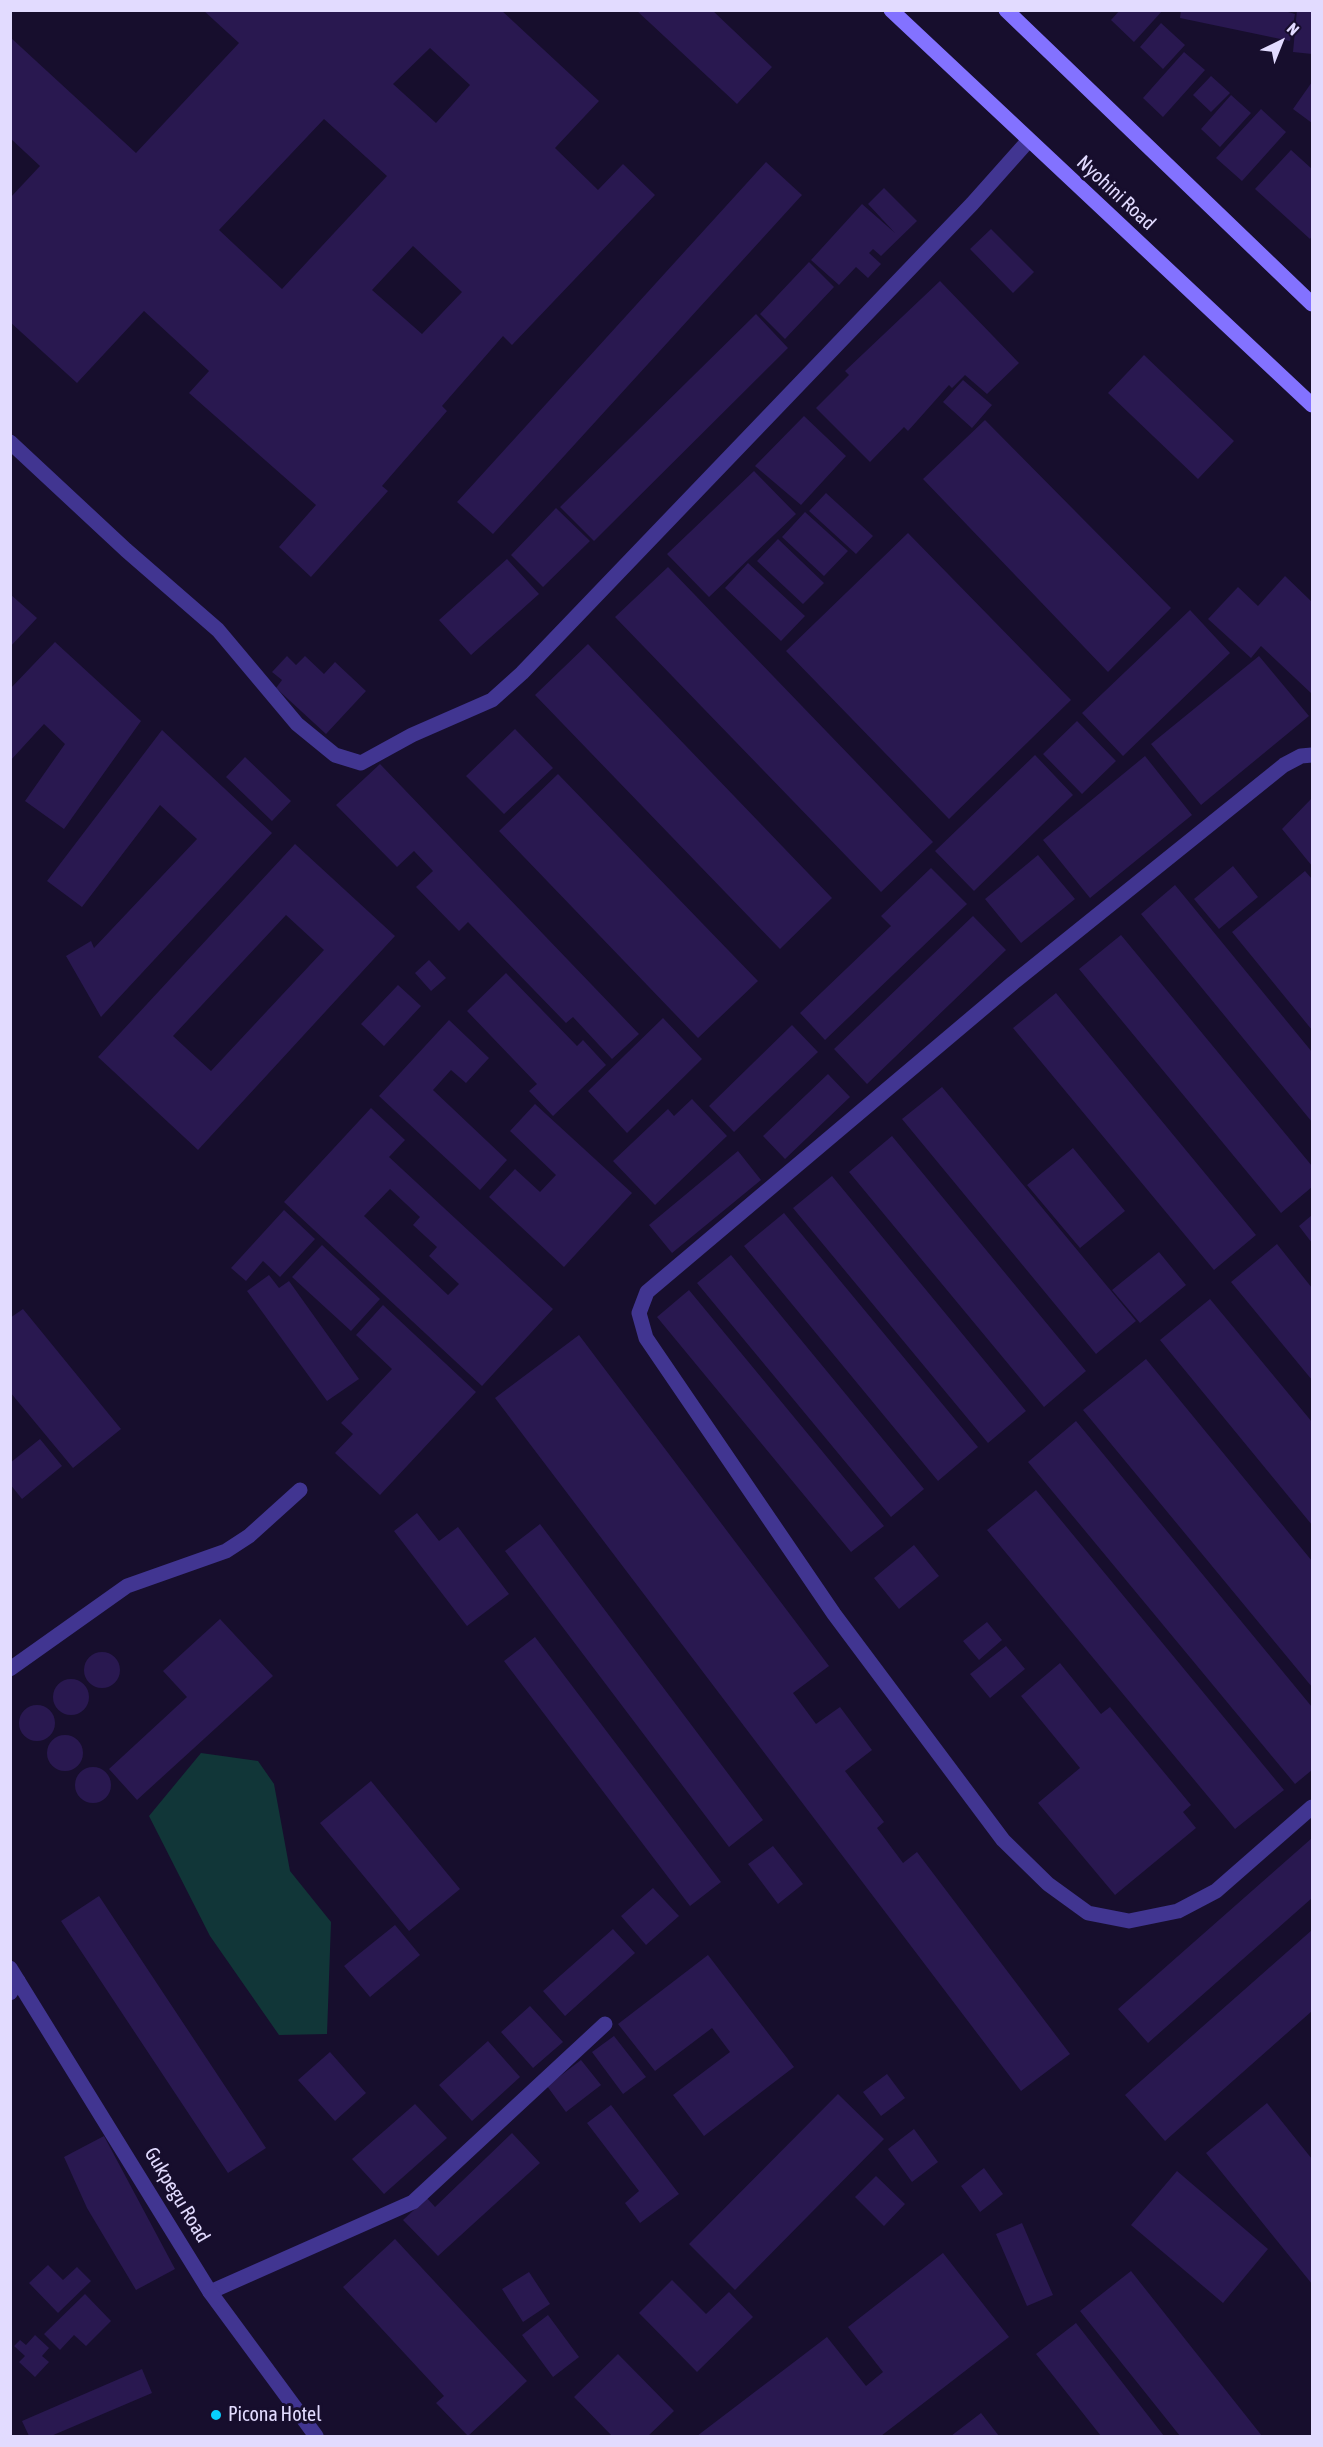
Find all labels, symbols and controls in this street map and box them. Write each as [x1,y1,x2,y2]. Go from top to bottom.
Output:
north arrow [1251,12,1311,72]
text: N [1284,19,1303,39]
street label: Nyohini Road [1072,151,1160,235]
street label: Gukpegu Road [139,2143,215,2247]
place label: Picona Hotel [228,2403,321,2427]
marker: Picona Hotel [209,2408,223,2422]

